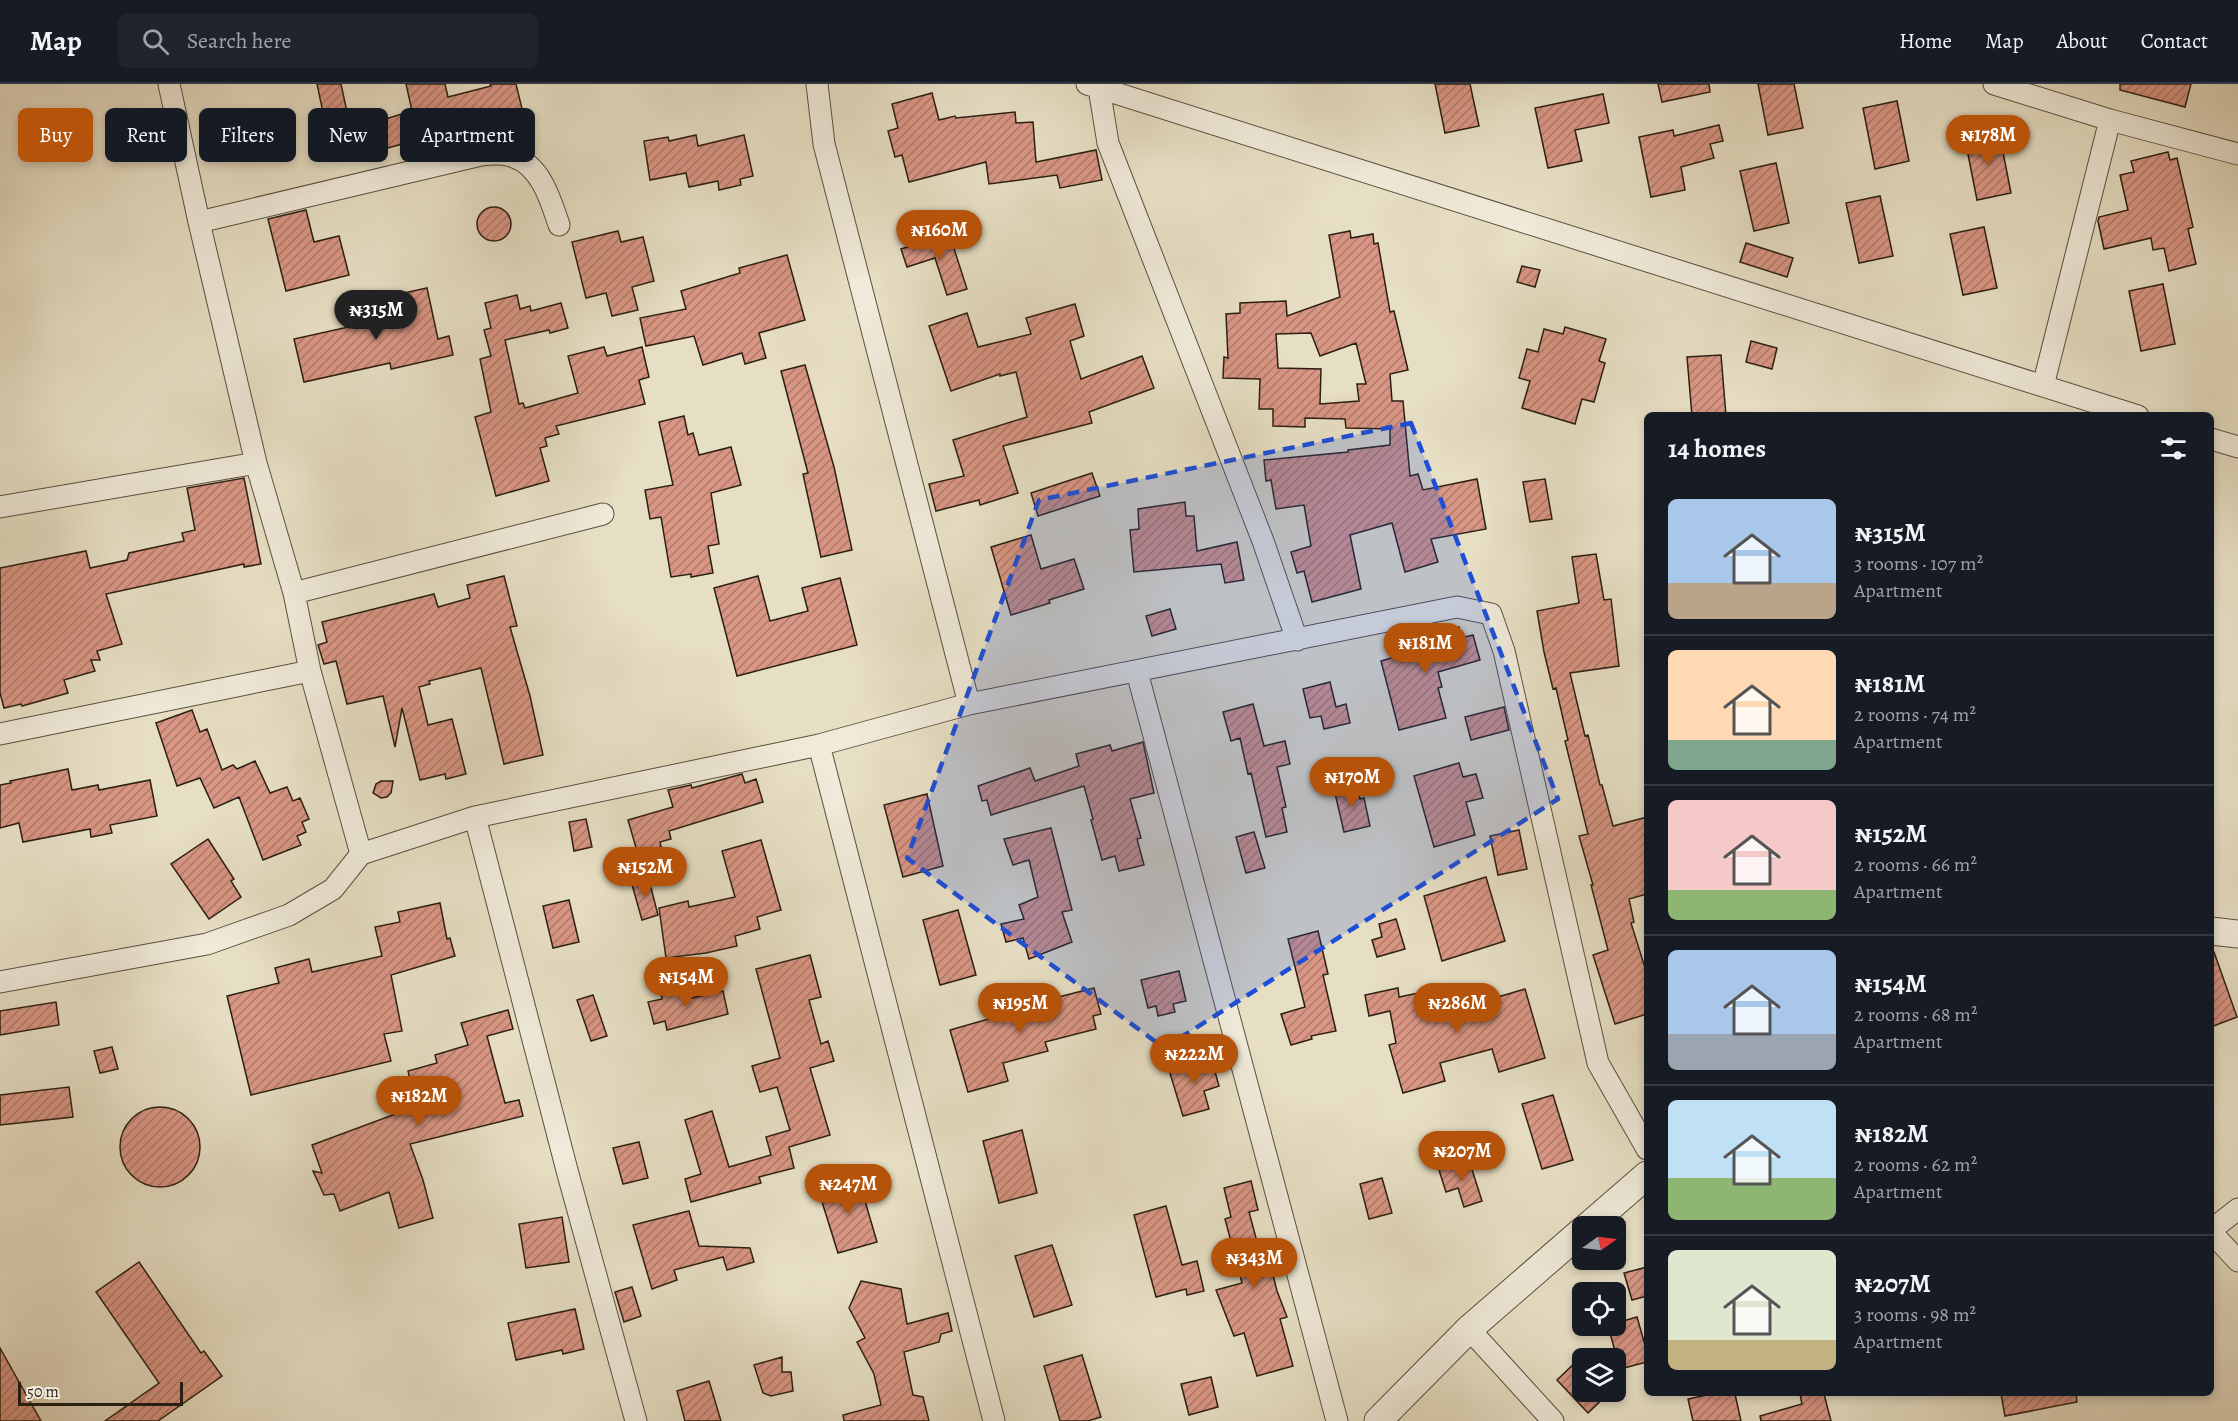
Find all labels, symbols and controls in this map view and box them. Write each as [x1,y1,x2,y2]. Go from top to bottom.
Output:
search box [118,14,538,68]
text: Map [30,22,82,60]
icon: search [139,25,172,58]
text: Search here [187,26,291,56]
text: Home [1899,27,1952,55]
text: Map [1985,27,2023,55]
text: About [2056,27,2108,55]
text: Contact [2141,27,2208,55]
chip: Buy [18,108,93,162]
chip: Rent [105,108,187,162]
chip: Filters [199,108,296,162]
chip: New [308,108,388,162]
chip: Apartment [400,108,535,162]
pin: ₦178M [1946,115,2030,166]
text: ₦178M [1960,121,2016,148]
pin: ₦160M [897,210,981,261]
text: ₦160M [910,216,968,243]
pin: ₦315M [334,290,418,341]
text: ₦315M [348,296,404,323]
text: 14 homes [1668,431,1766,466]
icon: filters [2157,432,2190,465]
text: ₦315M [1854,515,1926,550]
icon: home [1716,523,1788,595]
text: 3 rooms · 107 m² [1854,550,1983,577]
text: Apartment [1854,577,1943,604]
pin: ₦181M [1383,623,1467,674]
text: ₦181M [1398,629,1452,656]
text: ₦181M [1854,666,1925,701]
icon: home [1716,674,1788,746]
text: 2 rooms · 74 m² [1854,701,1976,728]
text: Apartment [1854,728,1943,755]
pin: ₦170M [1310,757,1394,808]
text: ₦170M [1324,763,1380,790]
text: ₦152M [1854,816,1927,851]
icon: home [1716,824,1788,896]
pin: ₦152M [603,847,687,898]
text: 2 rooms · 66 m² [1854,851,1977,878]
text: ₦152M [617,853,673,880]
text: Apartment [1854,878,1943,905]
pin: ₦154M [644,957,728,1008]
text: ₦154M [658,963,714,990]
text: ₦154M [1854,966,1927,1001]
icon: home [1716,974,1788,1046]
pin: ₦195M [978,983,1062,1034]
pin: ₦286M [1415,983,1499,1034]
text: ₦195M [992,989,1048,1016]
text: ₦286M [1427,989,1487,1016]
text: 2 rooms · 68 m² [1854,1001,1978,1028]
text: Apartment [1854,1028,1943,1055]
pin: ₦222M [1152,1034,1236,1085]
text: ₦222M [1164,1040,1224,1067]
pin: ₦182M [377,1076,461,1127]
text: ₦182M [390,1082,448,1109]
text: ₦182M [1854,1116,1929,1151]
icon: home [1716,1124,1788,1196]
pin: ₦207M [1420,1131,1504,1182]
text: ₦207M [1432,1137,1492,1164]
text: 2 rooms · 62 m² [1854,1151,1977,1178]
pin: ₦247M [806,1164,890,1215]
text: ₦247M [819,1170,877,1197]
text: Apartment [1854,1178,1943,1205]
north arrow [1572,1216,1626,1270]
map controls [1572,1216,1626,1402]
pin: ₦343M [1212,1238,1296,1289]
text: ₦343M [1225,1244,1283,1271]
text: ₦207M [1854,1266,1931,1301]
icon: home [1716,1274,1788,1346]
button: locate [1572,1282,1626,1336]
text: 3 rooms · 98 m² [1854,1301,1976,1328]
text: Apartment [1854,1328,1943,1355]
button: layers [1572,1348,1626,1402]
scale bar [18,1379,183,1406]
text: 50 m [27,1381,59,1403]

